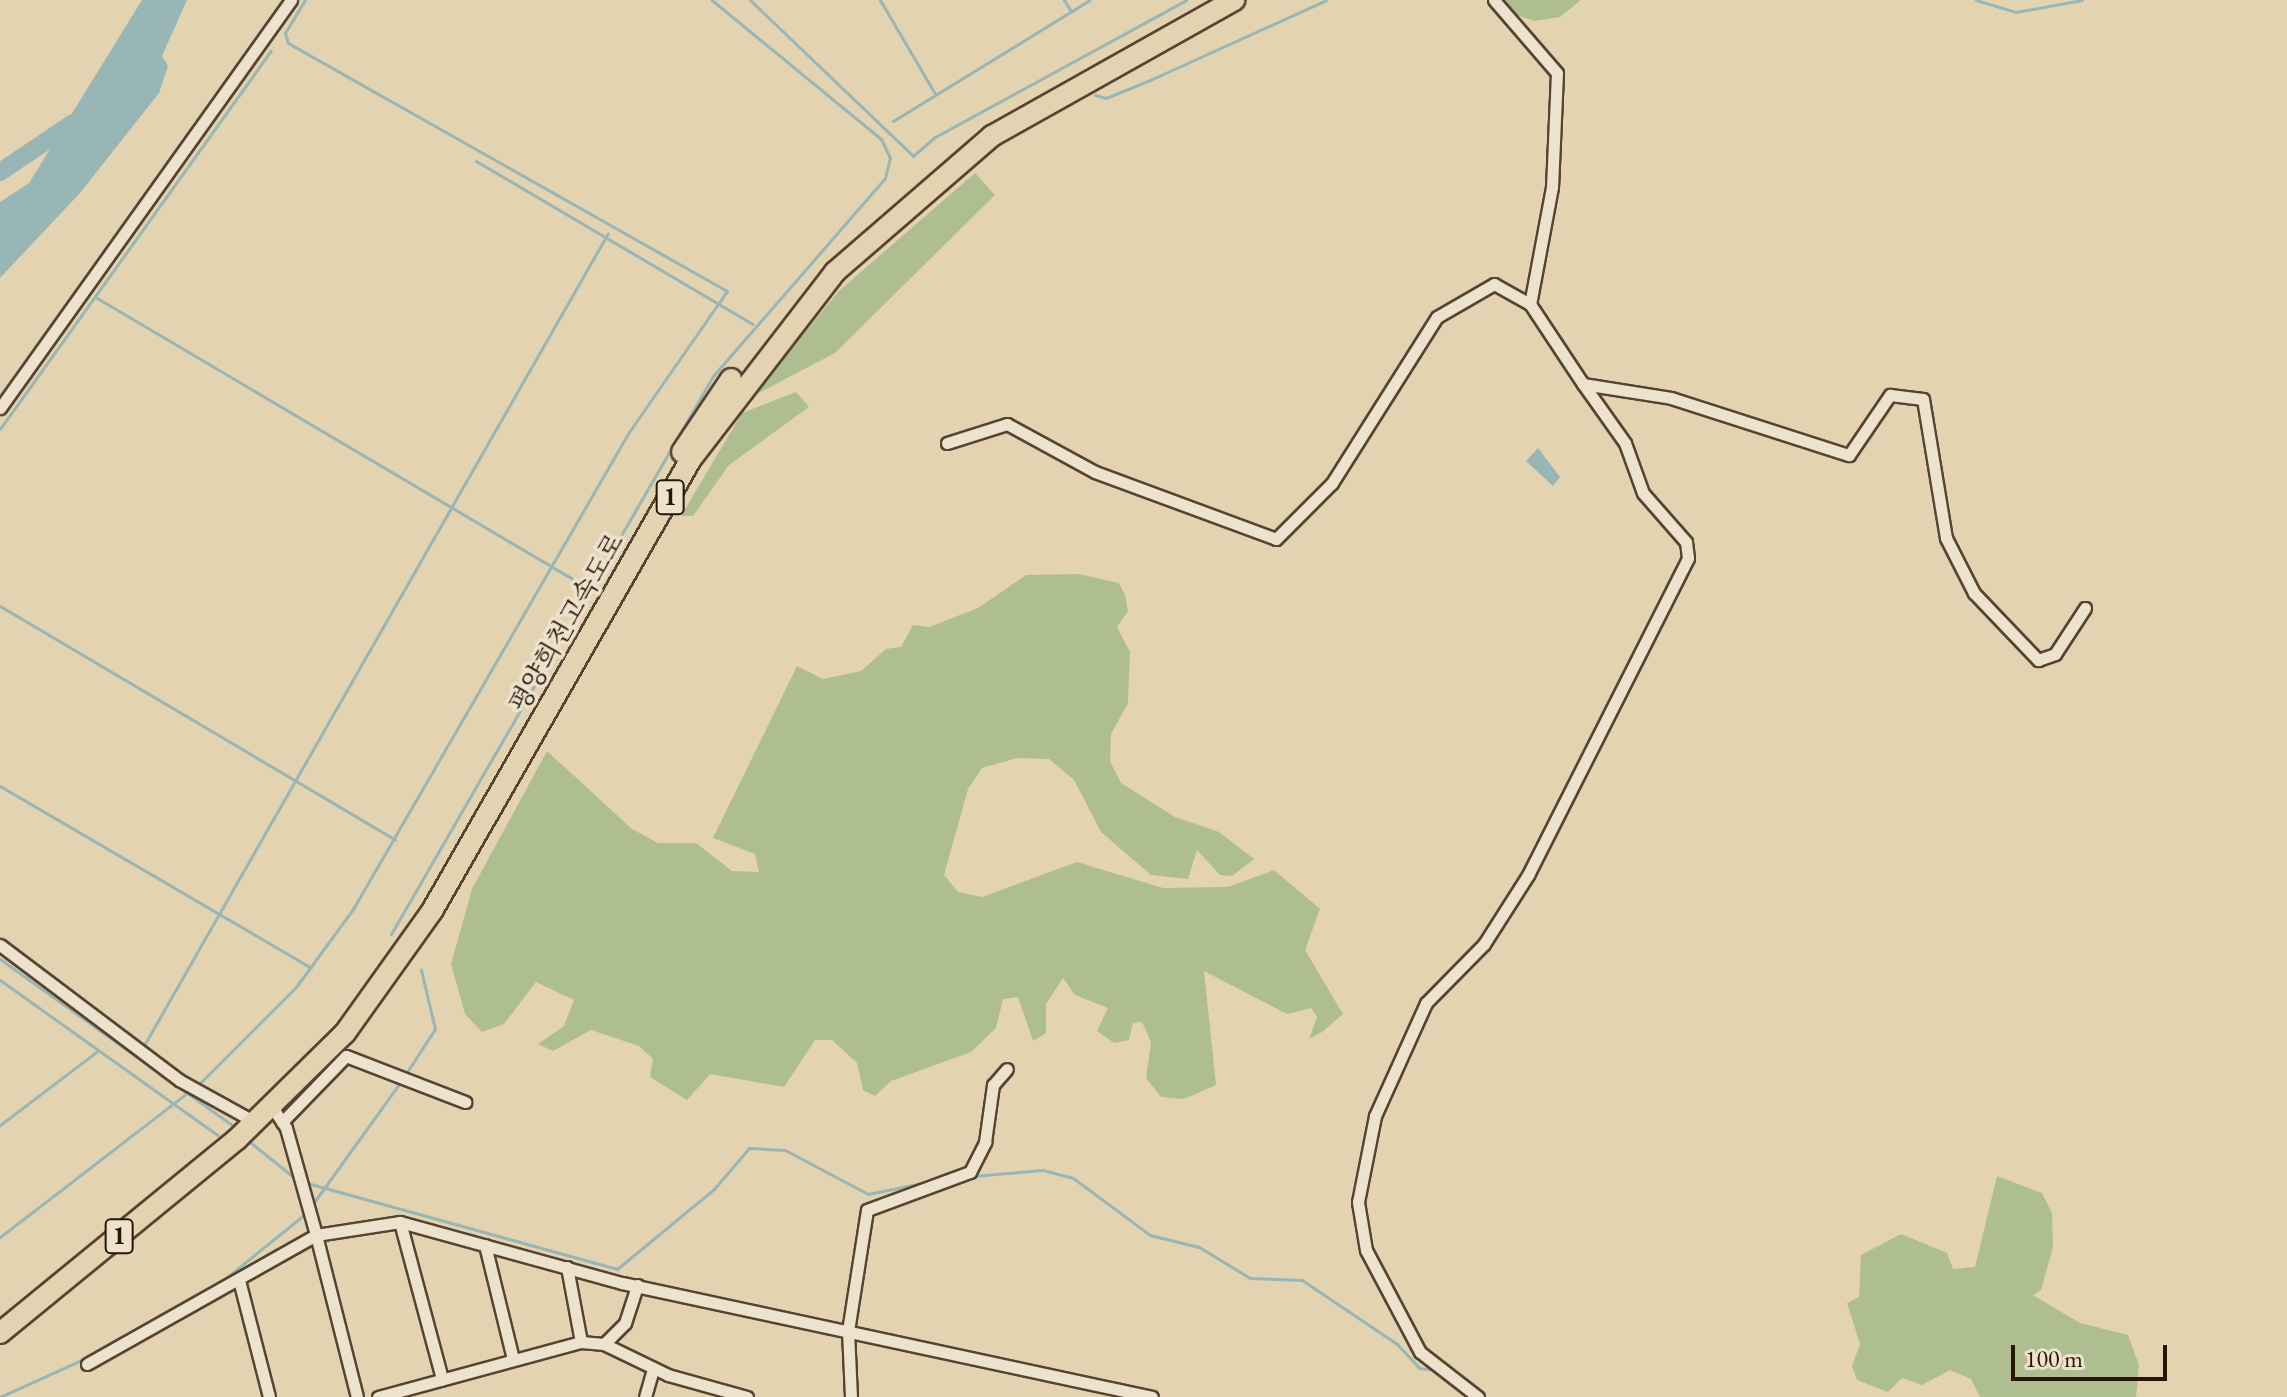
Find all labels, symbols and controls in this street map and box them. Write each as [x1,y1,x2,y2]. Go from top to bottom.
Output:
road number: 1 [654,477,686,517]
street label: 평양희천고속도로 [503,528,631,718]
road number: 1 [103,1216,135,1256]
scale bar [2015,1329,2171,1379]
text: 100 m [2025,1343,2083,1374]

